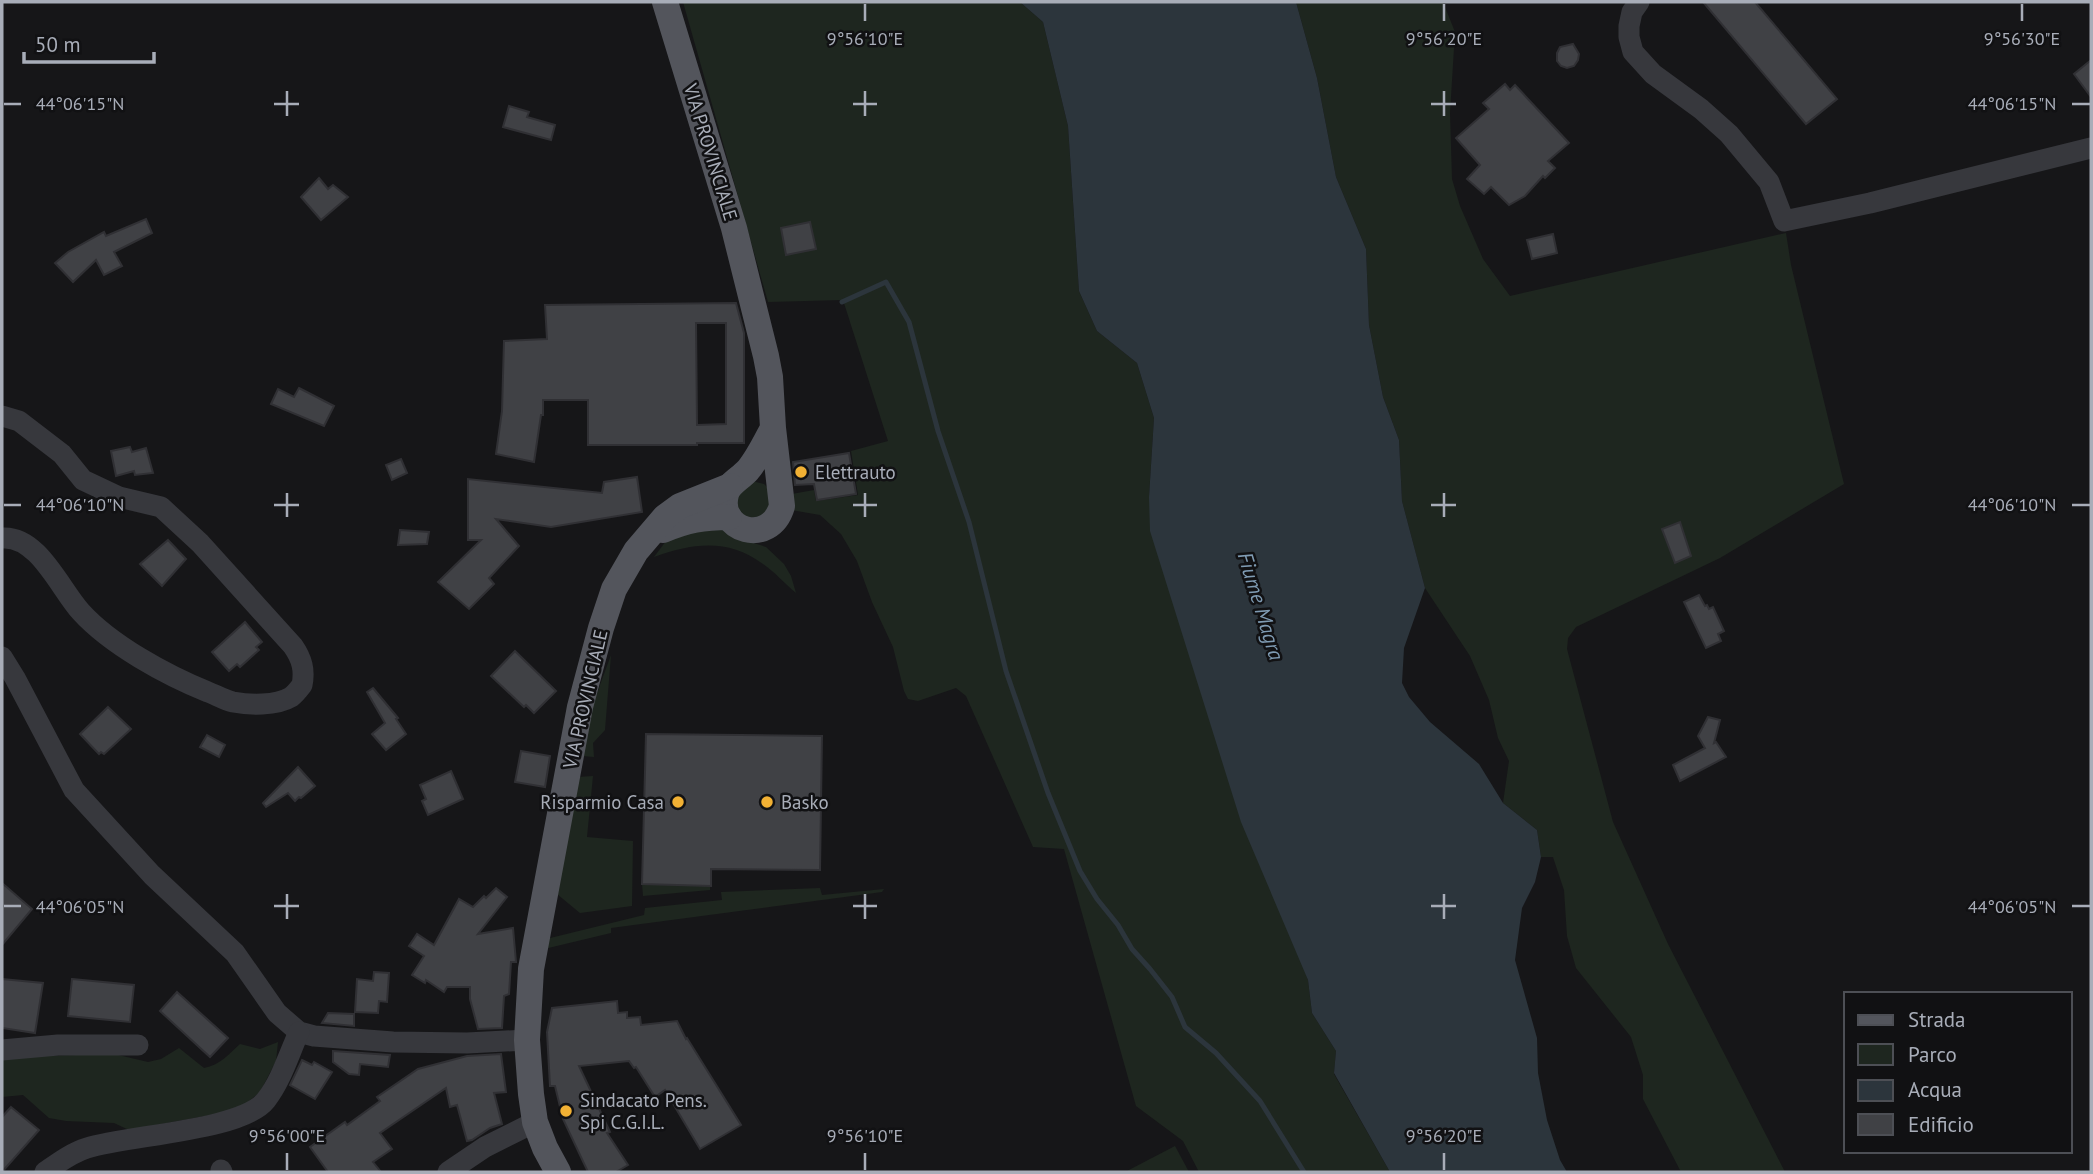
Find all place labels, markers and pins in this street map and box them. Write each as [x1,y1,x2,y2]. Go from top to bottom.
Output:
place label: Elettrauto [815,460,896,484]
marker: Elettrauto [793,464,809,480]
place label: Risparmio Casa [540,790,664,814]
place label: Basko [781,790,829,814]
marker: Risparmio Casa [670,794,686,810]
marker: Basko [759,794,775,810]
place label: Sindacato Pens. Spi C.G.I.L. [580,1088,707,1134]
marker: Sindacato Pens. Spi C.G.I.L. [558,1103,574,1119]

